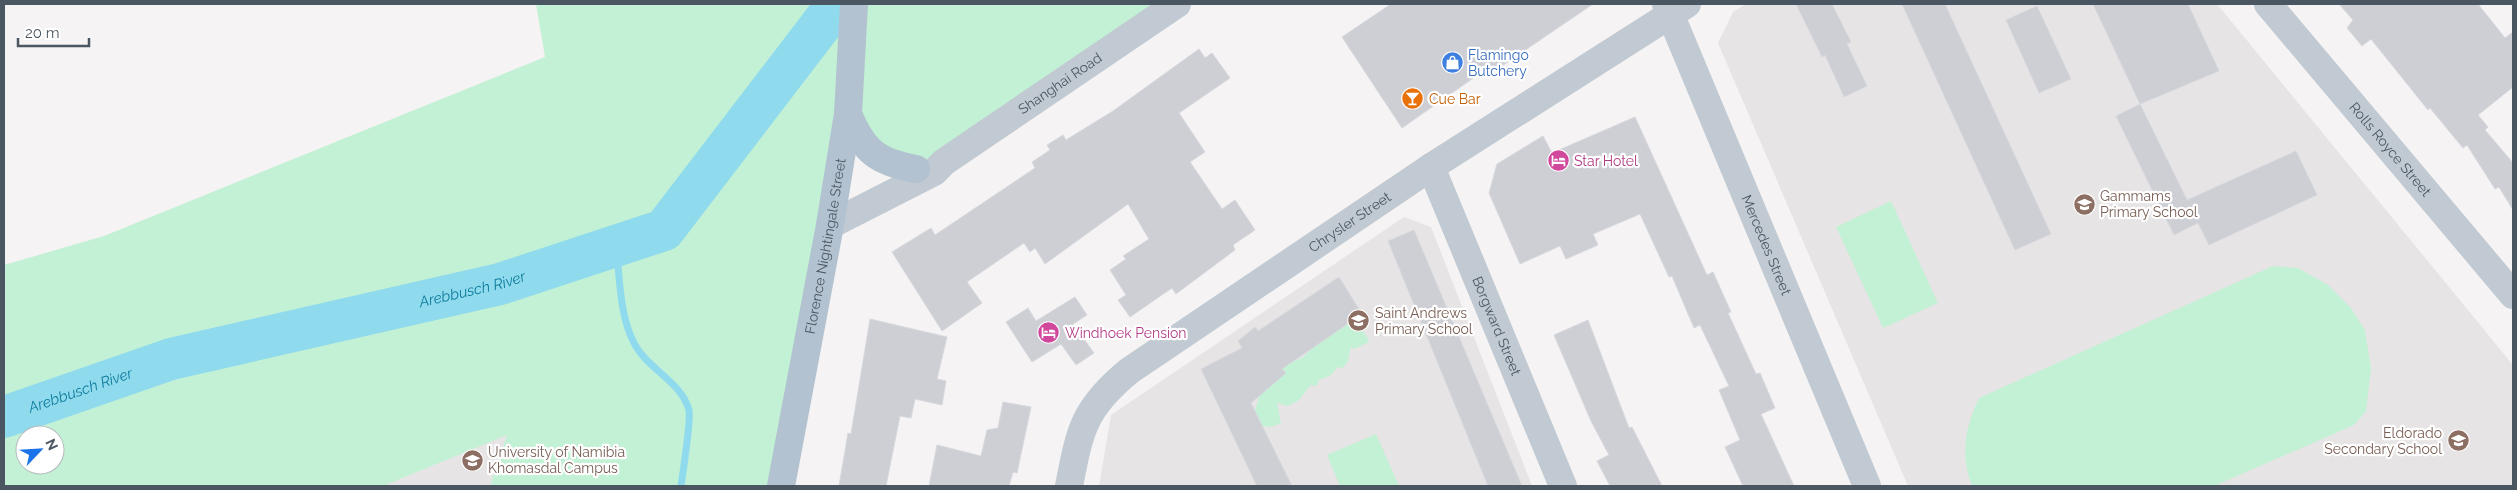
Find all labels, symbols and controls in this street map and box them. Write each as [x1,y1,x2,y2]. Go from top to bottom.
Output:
scale bar [18,15,89,47]
text: 20 m [25,24,60,42]
place label: Flamingo Butchery [1468,47,1529,79]
street label: Shanghai Road [1015,49,1105,117]
shop icon: Flamingo Butchery [1440,51,1464,75]
bar icon: Cue Bar [1401,87,1425,111]
place label: Cue Bar [1429,91,1481,107]
street label: Rolls Royce Street [2346,99,2435,200]
hotel icon: Star Hotel [1546,149,1570,173]
place label: Star Hotel [1574,153,1638,169]
street label: Florence Nightingale Street [802,157,849,335]
street label: Chrysler Street [1305,188,1394,255]
place label: Gammams Primary School [2100,188,2198,220]
street label: Mercedes Street [1738,192,1795,298]
school or university icon: Gammams Primary School [2072,192,2096,216]
water label: Arebbusch River [416,267,529,311]
street label: Borgward Street [1469,274,1524,378]
place label: Saint Andrews Primary School [1375,305,1473,337]
school or university icon: Saint Andrews Primary School [1347,309,1371,333]
hotel icon: Windhoek Pension [1037,321,1061,345]
place label: Windhoek Pension [1065,325,1187,341]
water label: Arebbusch River [25,364,136,417]
north arrow [15,425,65,475]
place label: Eldorado Secondary School [2324,425,2442,457]
school or university icon: Eldorado Secondary School [2446,429,2470,453]
text: N [42,436,61,453]
place label: University of Namibia Khomasdal Campus [488,444,625,476]
school or university icon: University of Namibia Khomasdal Campus [460,448,484,472]

